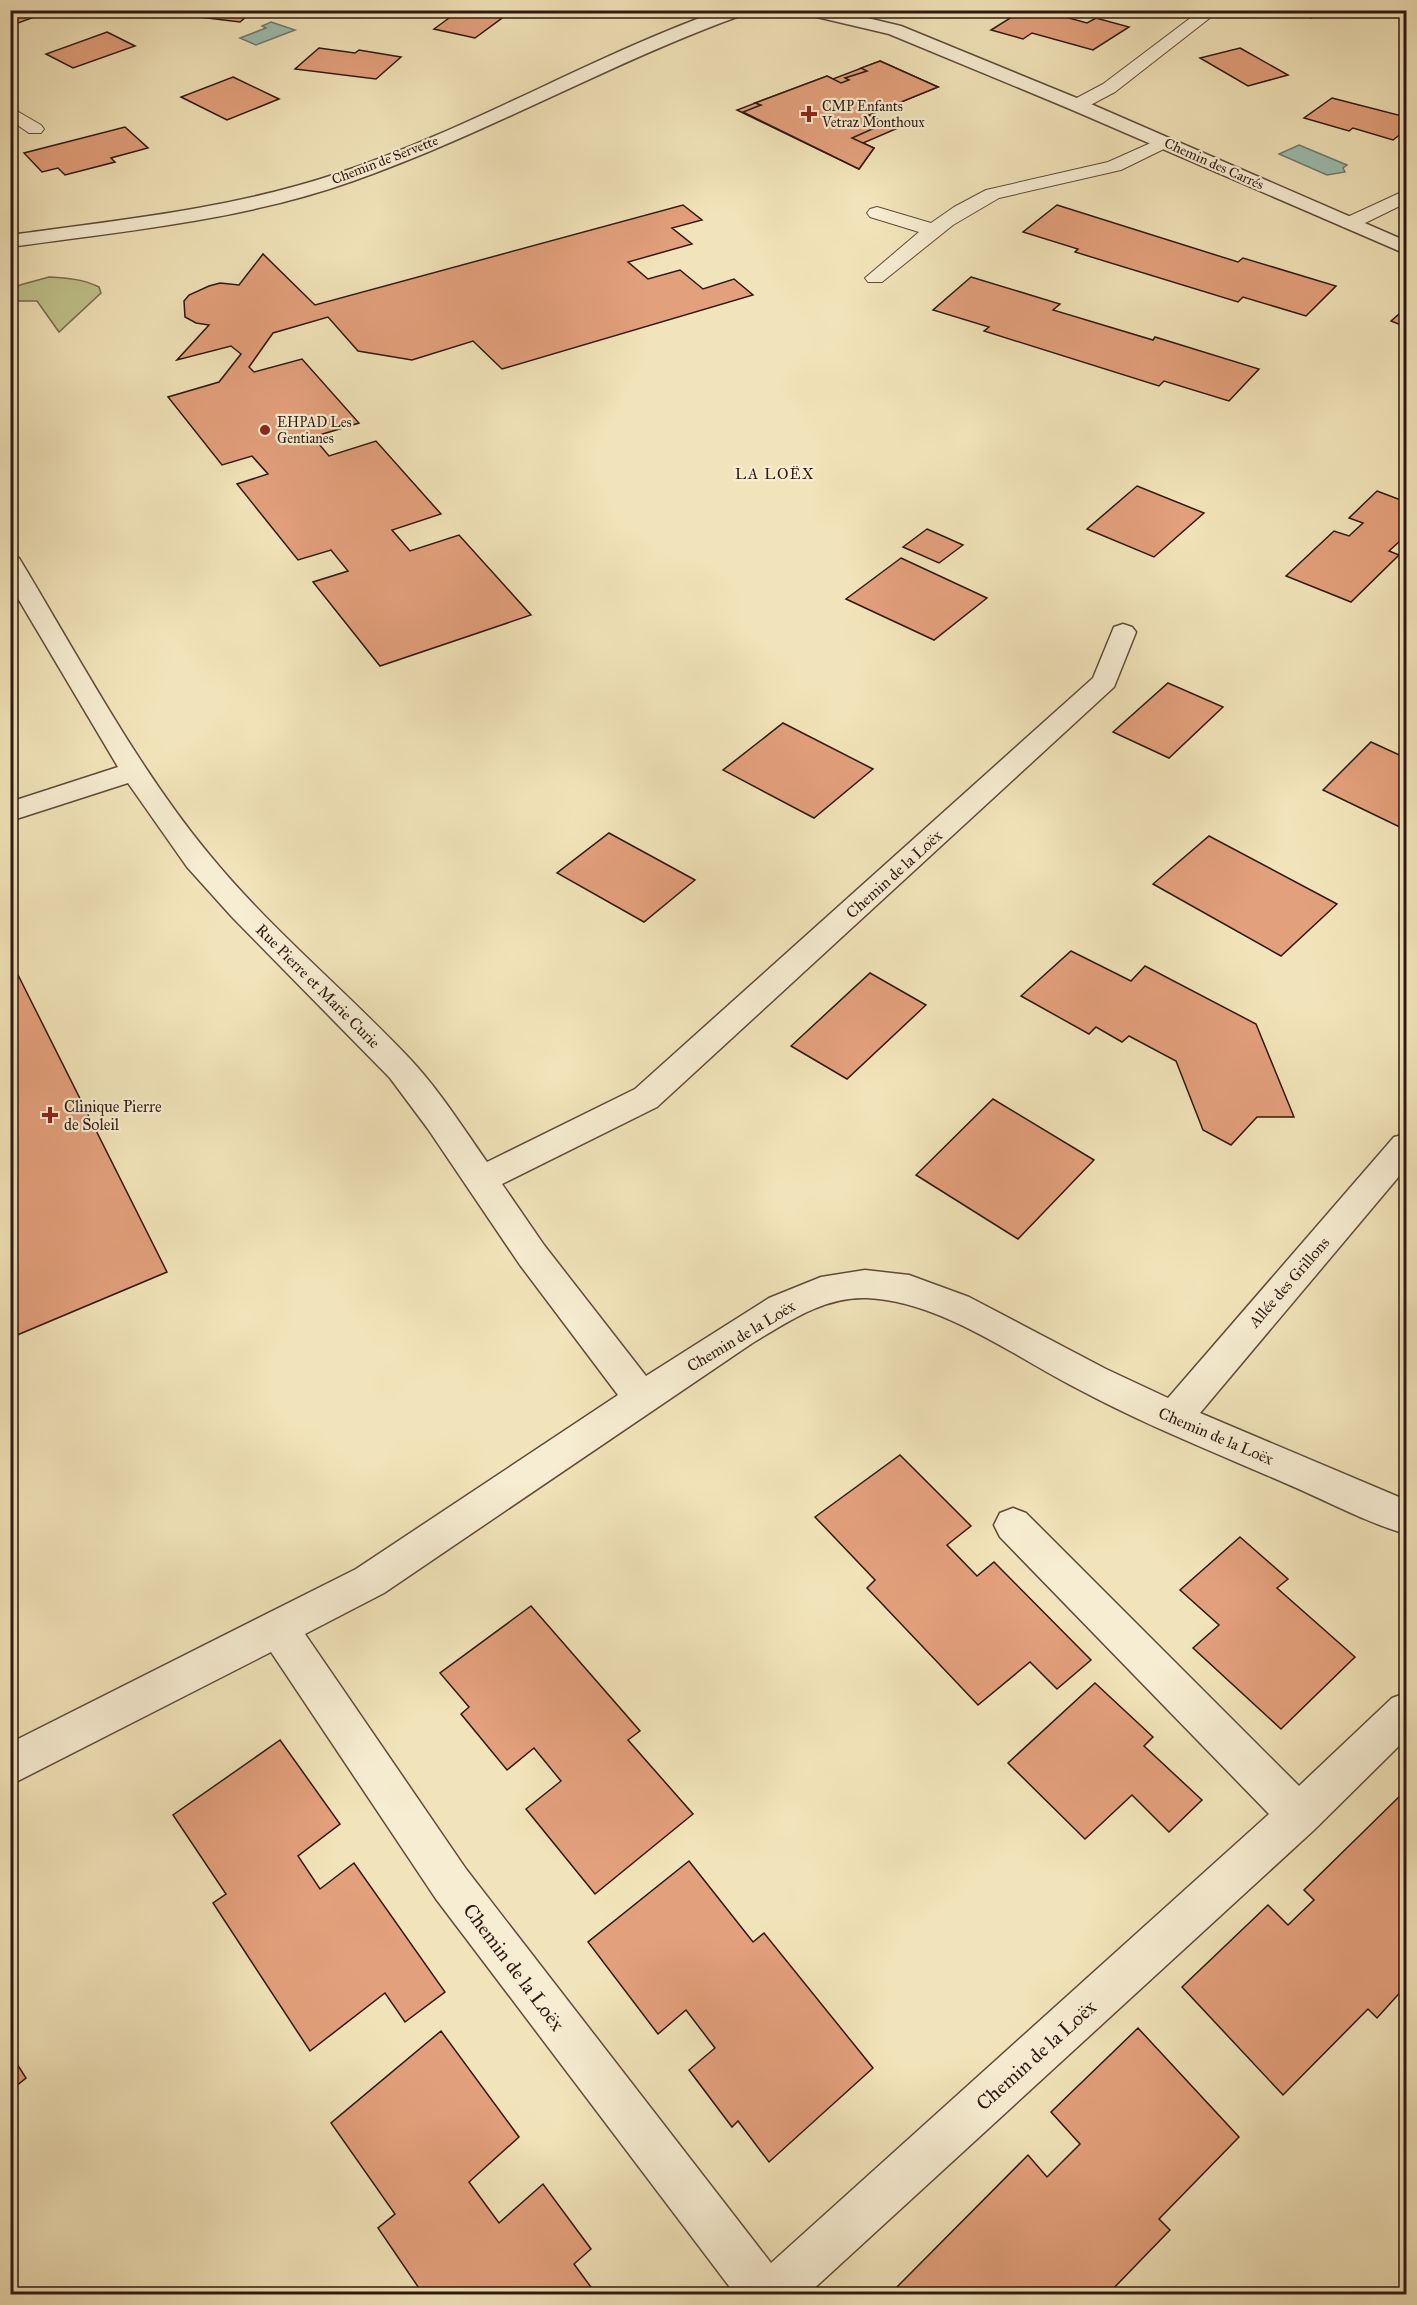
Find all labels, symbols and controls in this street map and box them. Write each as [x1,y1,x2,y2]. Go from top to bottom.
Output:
place label: CMP Enfants Vetraz Monthoux [821,98,925,131]
marker: CMP Enfants Vetraz Monthoux [800,105,818,123]
street label: Chemin de Servette [329,132,441,188]
street label: Chemin des Carrés [1162,134,1266,194]
place label: EHPAD Les Gentianes [277,414,352,447]
marker: EHPAD Les Gentianes [258,423,272,437]
district label: LA LOËX [735,465,815,483]
street label: Chemin de la Loëx [842,826,946,922]
street label: Rue Pierre et Marie Curie [252,920,384,1052]
place label: Clinique Pierre de Soleil [64,1097,162,1134]
marker: Clinique Pierre de Soleil [41,1106,59,1124]
street label: Allée des Grillons [1244,1233,1334,1332]
street label: Chemin de la Loëx [683,1296,799,1376]
street label: Chemin de la Loëx [1156,1403,1276,1469]
street label: Chemin de la Loëx [458,1898,570,2036]
street label: Chemin de la Loëx [971,1995,1101,2115]

